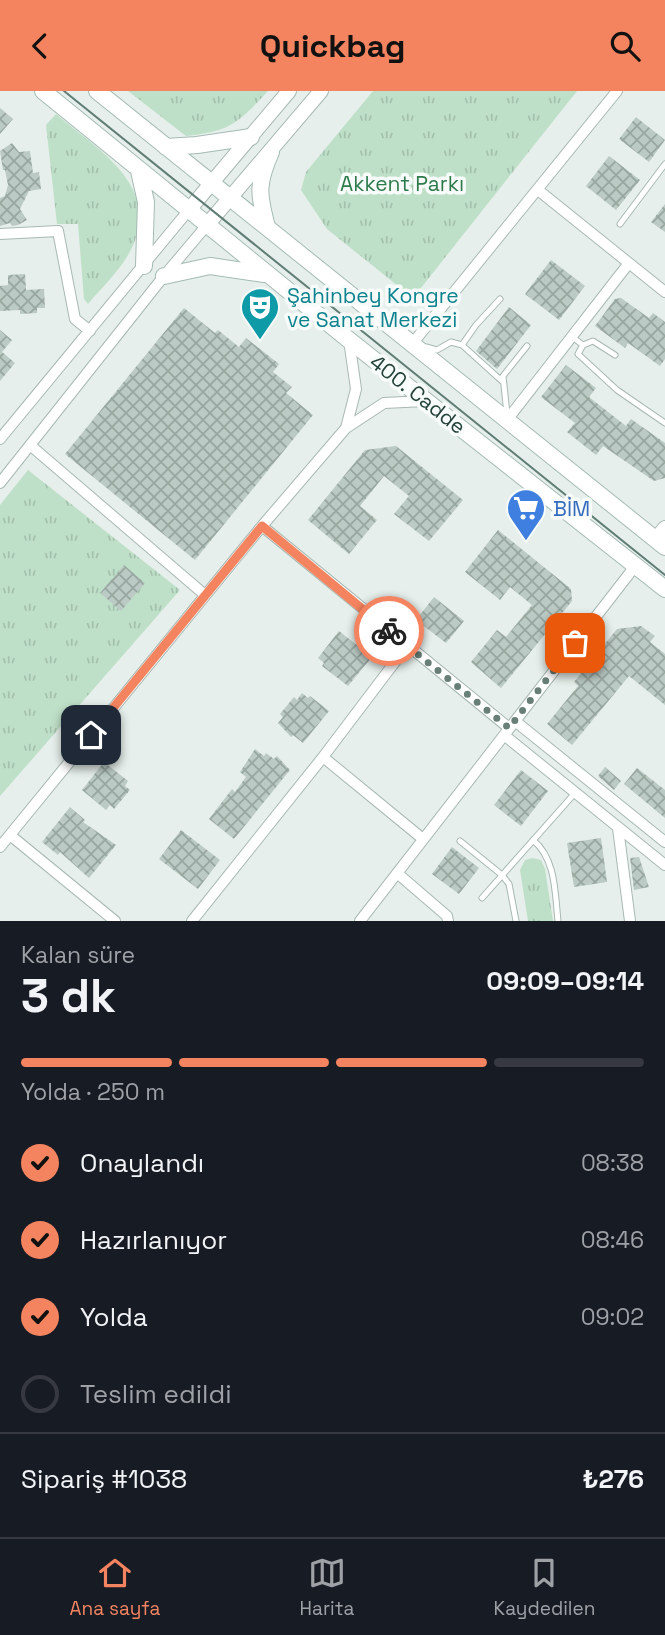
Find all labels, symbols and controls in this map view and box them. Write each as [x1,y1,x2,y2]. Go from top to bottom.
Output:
text: Quickbag [260,26,405,66]
icon: back [21,27,59,65]
icon: search [606,27,644,65]
park label: Akkent Parkı [340,170,464,197]
place label: Şahinbey Kongre ve Sanat Merkezi [287,282,459,333]
theatre icon: Şahinbey Kongre ve Sanat Merkezi [239,286,281,341]
street label: 400. Cadde [365,348,471,440]
supermarket icon: BİM [505,487,547,542]
place label: BİM [553,495,590,522]
courier [354,596,424,666]
icon: bike [370,612,408,650]
pin [545,613,605,673]
icon: bag [556,624,594,662]
pin [61,705,121,765]
icon: home [72,716,110,754]
text: Kalan süre [21,940,135,970]
text: 09:09–09:14 [486,964,644,998]
text: 3 dk [21,967,116,1025]
text: Yolda · 250 m [21,1077,165,1107]
icon: check [21,1144,59,1182]
text: Onaylandı [80,1146,204,1180]
text: 08:38 [581,1148,644,1178]
icon: check [21,1221,59,1259]
text: Hazırlanıyor [80,1223,227,1257]
text: 08:46 [581,1225,644,1255]
icon: check [21,1298,59,1336]
text: Yolda [80,1300,148,1334]
text: 09:02 [581,1302,644,1332]
text: Teslim edildi [80,1377,232,1411]
text: Sipariş #1038 [21,1462,187,1496]
text: ₺276 [582,1462,644,1496]
tab: Ana sayfa [70,1554,160,1621]
tab: Harita [300,1554,354,1621]
tab: Kaydedilen [494,1554,595,1621]

